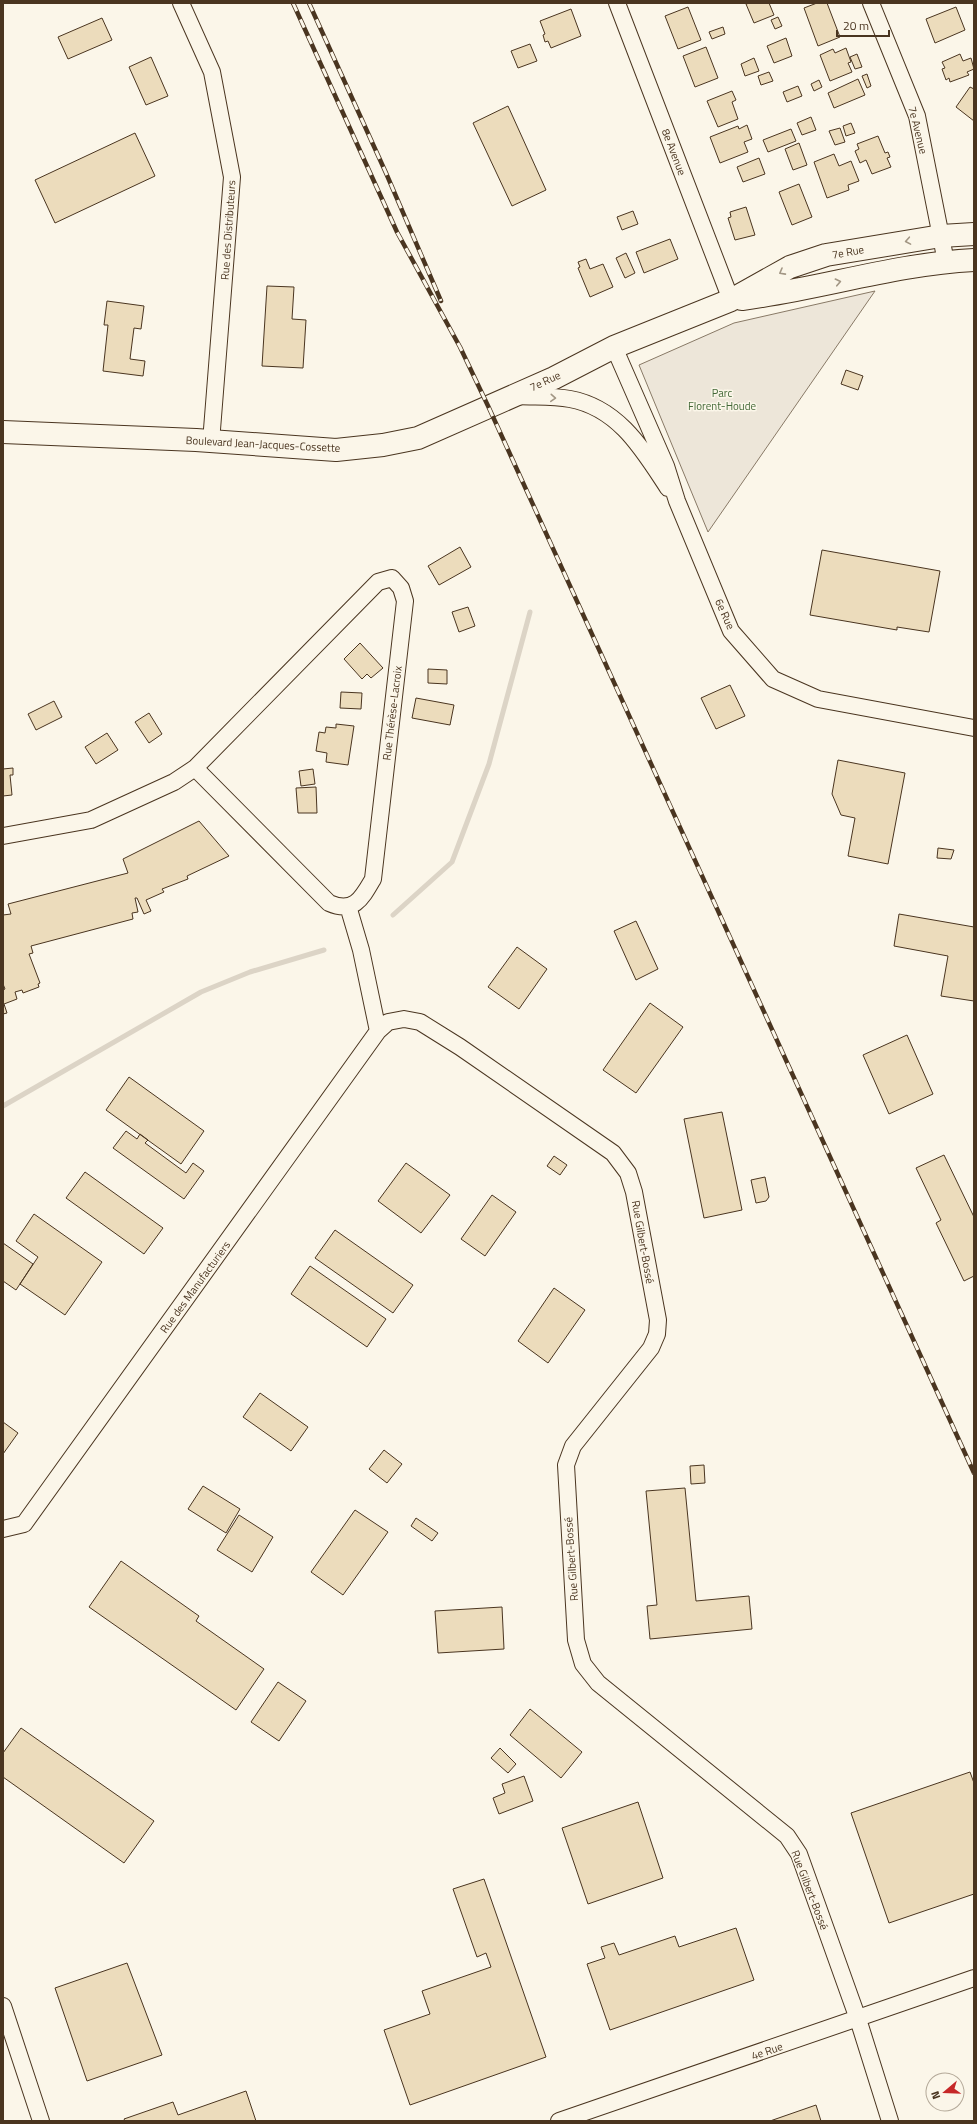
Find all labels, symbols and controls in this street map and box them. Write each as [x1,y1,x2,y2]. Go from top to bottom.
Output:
scale bar [837,12,889,38]
text: 20 m [843,16,869,35]
street label: 7e Avenue [904,105,932,156]
street label: 8e Avenue [658,126,690,178]
street label: Rue des Distributeurs [217,180,239,280]
one-way arrow [904,237,911,245]
street label: 7e Rue [831,241,866,263]
one-way arrow [779,267,786,274]
one-way arrow [835,278,841,286]
street label: 7e Rue [527,367,563,395]
park label: Parc Florent-Houde [688,385,756,414]
one-way arrow [550,393,556,402]
street label: Boulevard Jean-Jacques-Cossette [185,432,341,456]
street label: 6e Rue [711,596,739,632]
street label: Rue Thérèse-Lacroix [378,665,406,761]
street label: Rue Gilbert-Bossé [628,1199,658,1285]
street label: Rue des Manufacturiers [156,1238,234,1336]
street label: Rue Gilbert-Bossé [560,1516,582,1602]
street label: Rue Gilbert-Bossé [787,1848,833,1933]
street label: 4e Rue [749,2038,785,2064]
north arrow [925,2072,965,2112]
text: N [927,2089,944,2101]

